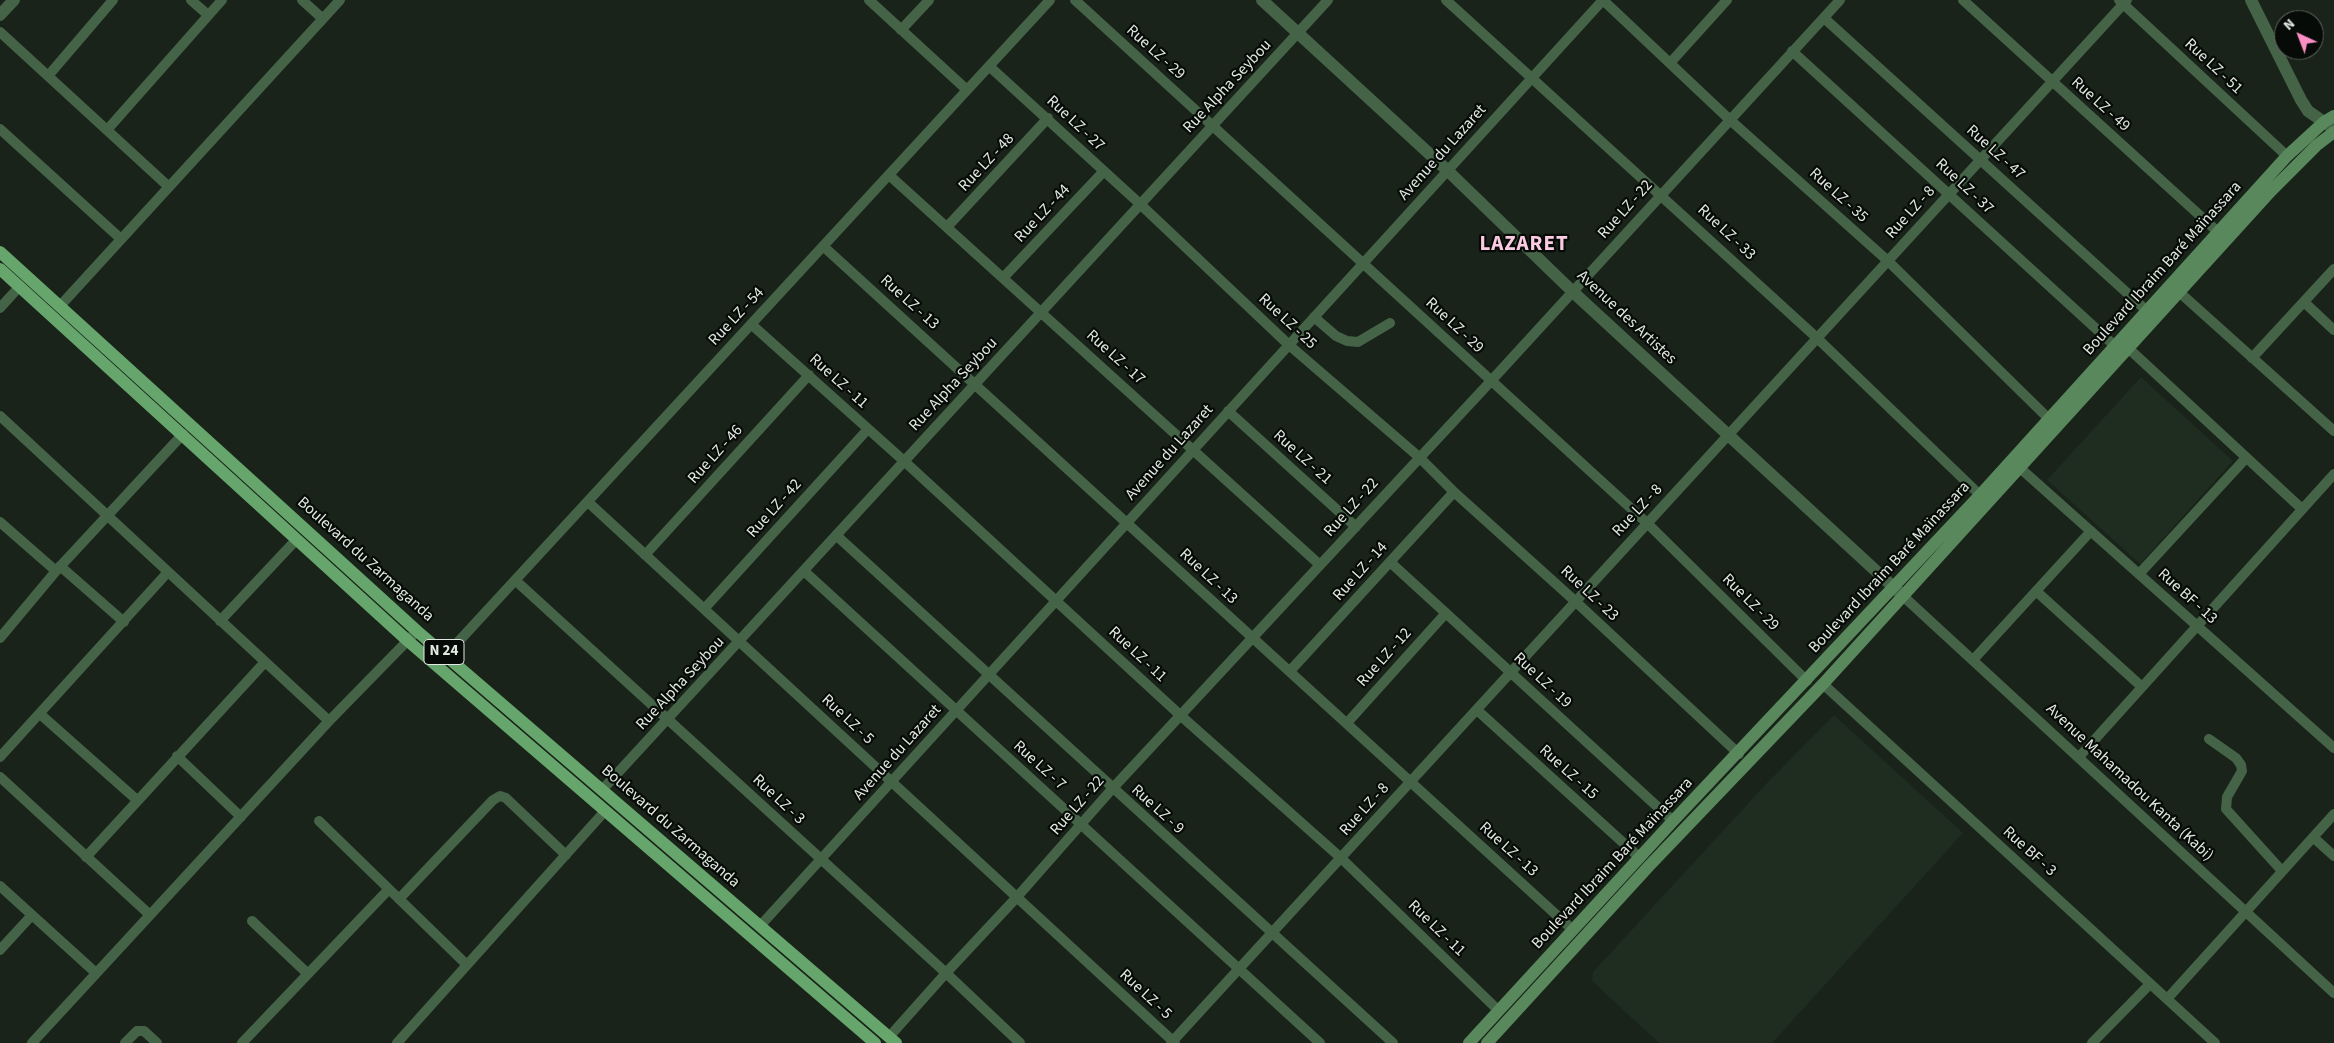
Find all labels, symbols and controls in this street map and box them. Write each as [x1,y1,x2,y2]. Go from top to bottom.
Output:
north arrow [2274,10,2324,60]
text: N [2279,14,2300,35]
street label: Rue LZ - 29 [1122,22,1188,84]
street label: Rue LZ - 51 [2180,35,2246,99]
street label: Rue Alpha Seybou [1180,36,1276,138]
street label: Rue LZ - 49 [2067,74,2133,136]
street label: Rue LZ - 27 [1042,92,1108,156]
street label: Avenue du Lazaret [1395,101,1491,205]
street label: Rue LZ - 47 [1962,122,2028,184]
street label: Rue LZ - 48 [955,130,1019,196]
street label: Rue LZ - 37 [1931,155,1997,219]
street label: Rue LZ - 35 [1805,165,1871,227]
street label: Rue LZ - 22 [1595,177,1657,243]
street label: Boulevard Ibraim Baré Maïnassara [2080,178,2246,360]
street label: Rue LZ - 44 [1011,181,1075,247]
street label: Rue LZ - 8 [1882,183,1940,243]
street label: Rue LZ - 33 [1693,201,1759,265]
district label: LAZARET [1479,232,1569,258]
street label: Avenue des Artistes [1572,267,1680,369]
street label: Rue LZ - 13 [876,272,942,334]
street label: Rue LZ - 54 [705,284,769,350]
street label: Rue LZ - 25 [1254,290,1320,354]
street label: Rue LZ - 29 [1421,294,1487,358]
street label: Rue LZ - 17 [1082,327,1148,389]
street label: Rue Alpha Seybou [906,334,1002,436]
street label: Rue LZ - 11 [805,351,871,413]
street label: Avenue du Lazaret [1122,401,1218,505]
street label: Rue LZ - 46 [685,422,747,488]
street label: Rue LZ - 21 [1269,427,1335,489]
street label: Rue LZ - 22 [1321,475,1383,541]
street label: Rue LZ - 42 [744,476,806,542]
street label: Boulevard Ibraim Baré Maïnassara [1805,478,1975,658]
street label: Rue LZ - 8 [1609,481,1667,541]
street label: Boulevard du Zarmaganda [293,494,437,626]
street label: Rue LZ - 14 [1330,539,1392,605]
street label: Rue LZ - 13 [1175,545,1241,609]
street label: Rue LZ - 23 [1556,562,1622,626]
street label: Rue BF - 13 [2153,565,2221,629]
street label: Rue LZ - 29 [1718,571,1782,635]
street label: Rue LZ - 11 [1104,623,1170,687]
street label: Rue LZ - 12 [1354,625,1416,691]
street label: Rue Alpha Seybou [633,633,729,735]
road number: N 24 [424,640,464,664]
street label: Rue LZ - 19 [1509,649,1575,713]
street label: Rue LZ - 5 [817,691,877,749]
street label: Avenue Mahamadou Kanta (Kabi) [2041,700,2217,866]
street label: Avenue du Lazaret [850,701,946,805]
street label: Rue LZ - 7 [1009,737,1069,795]
street label: Rue LZ - 15 [1535,742,1601,804]
street label: Boulevard du Zarmaganda [597,762,743,892]
street label: Rue LZ - 3 [748,771,808,829]
street label: Rue LZ - 22 [1047,772,1109,840]
street label: Boulevard Ibraim Baré Maïnassara [1528,774,1698,954]
street label: Rue LZ - 8 [1336,780,1394,840]
street label: Rue LZ - 9 [1127,781,1187,839]
street label: Rue LZ - 13 [1475,819,1541,881]
street label: Rue BF - 3 [1998,823,2060,881]
street label: Rue LZ - 11 [1403,897,1469,961]
street label: Rue LZ - 5 [1115,966,1175,1024]

